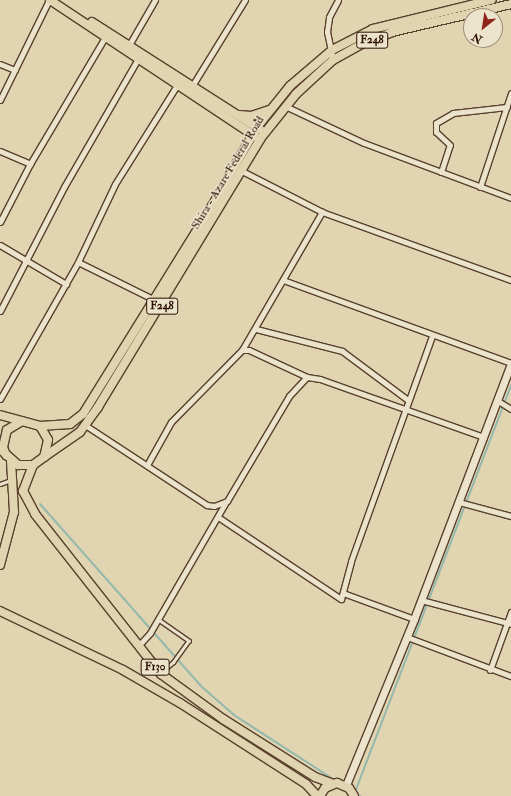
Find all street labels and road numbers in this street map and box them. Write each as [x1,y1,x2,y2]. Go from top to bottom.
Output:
road number: F248 [356,31,388,49]
street label: Shira - Azare Federal Road [189,114,267,232]
road number: F248 [146,297,178,315]
road number: F130 [140,658,170,676]

